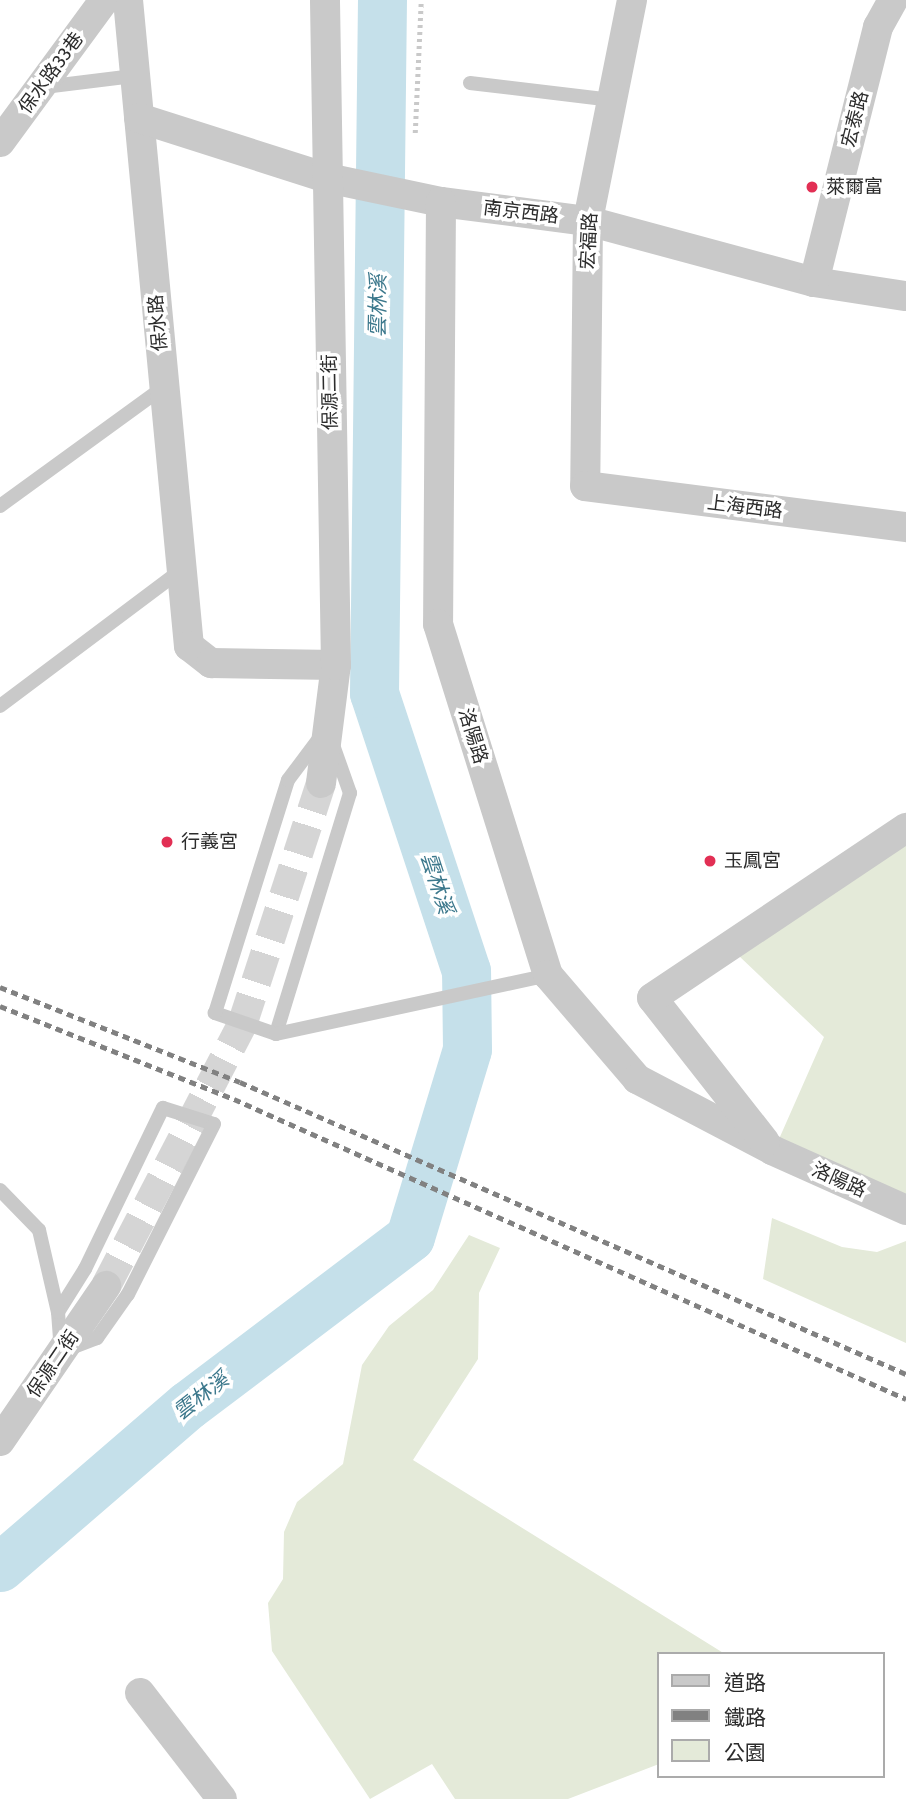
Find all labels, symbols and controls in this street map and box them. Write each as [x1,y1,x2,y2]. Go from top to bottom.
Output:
street label: 保水路33巷 [14,28,88,118]
street label: 宏泰路 [837,89,873,149]
place label: 萊爾富 [826,176,883,198]
marker: 萊爾富 [804,179,820,195]
street label: 南京西路 [482,196,560,228]
street label: 宏福路 [576,212,602,270]
water label: 雲林溪 [365,274,391,338]
street label: 保水路 [144,294,172,352]
street label: 保源二街 [318,354,342,430]
street label: 上海西路 [706,491,784,523]
street label: 洛陽路 [454,705,492,767]
place label: 行義宮 [181,831,238,853]
marker: 行義宮 [159,834,175,850]
water label: 雲林溪 [415,849,459,917]
place label: 玉鳳宮 [724,850,781,872]
marker: 玉鳳宮 [702,853,718,869]
street label: 洛陽路 [808,1158,870,1202]
street label: 保源二街 [22,1326,84,1402]
water label: 雲林溪 [168,1367,234,1425]
legend [657,1652,885,1778]
text: 道路 [724,1670,766,1696]
text: 鐵路 [724,1705,766,1731]
text: 公園 [724,1740,766,1766]

